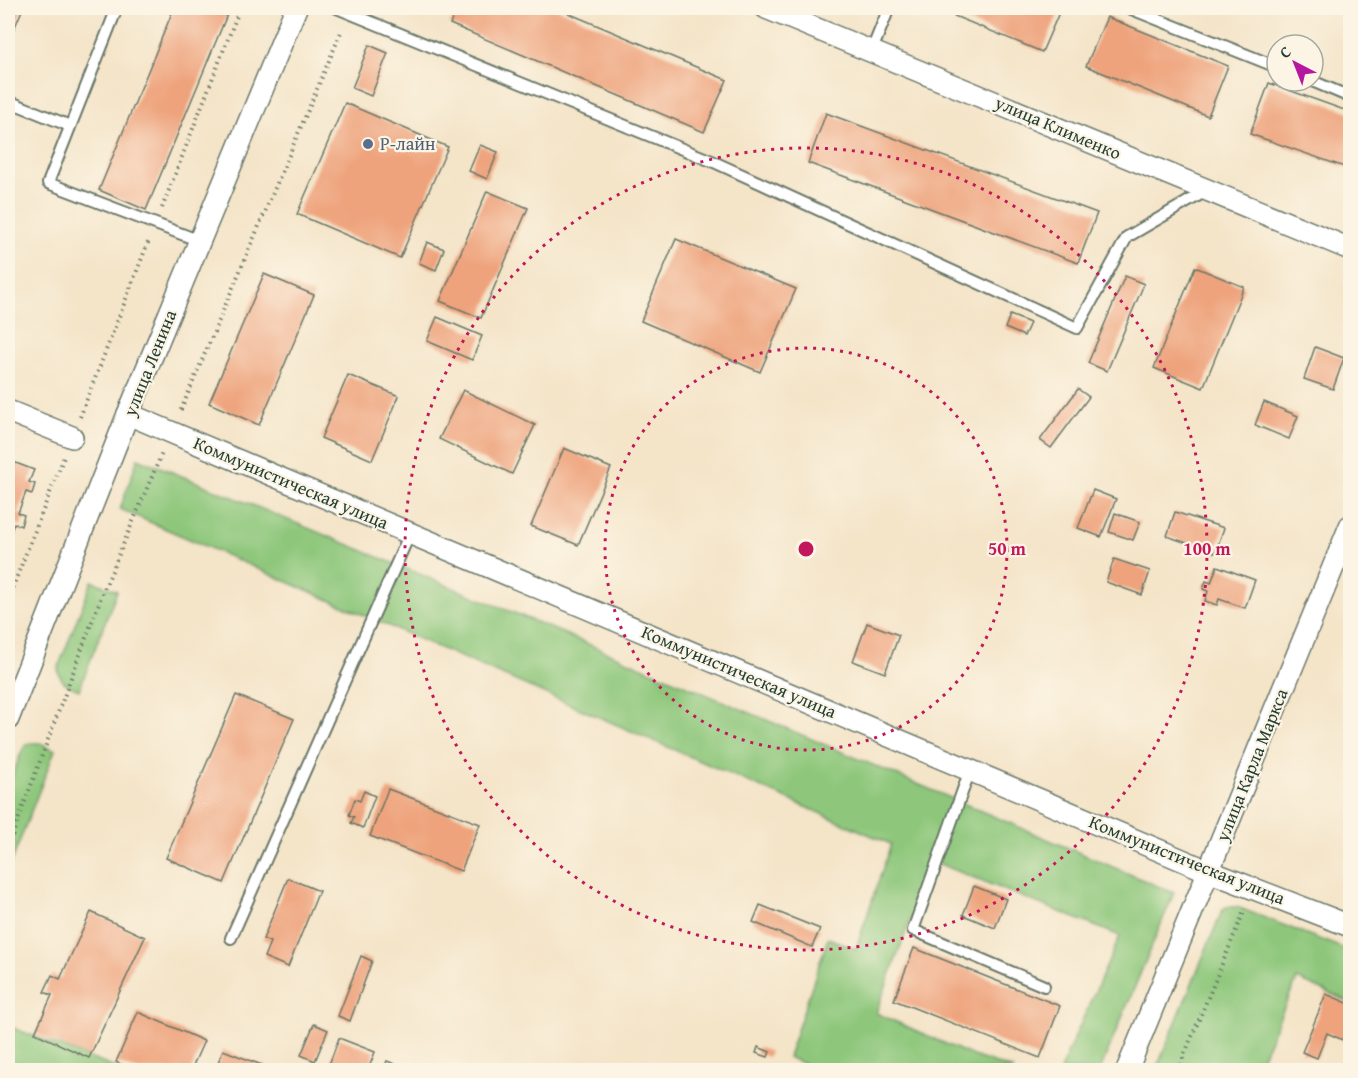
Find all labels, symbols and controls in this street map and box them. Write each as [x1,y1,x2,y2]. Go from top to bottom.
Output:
north arrow [1265,33,1325,93]
text: С [1274,40,1296,64]
street label: улица Клименко [990,88,1125,166]
place label: Р-лайн [380,130,435,157]
marker: Р-лайн [361,137,375,151]
street label: улица Ленина [116,305,183,421]
street label: Коммунистическая улица [190,429,393,536]
text: 50 m [988,535,1027,562]
text: 100 m [1183,535,1231,562]
centre of rings [796,539,816,559]
street label: Коммунистическая улица [638,618,841,725]
street label: улица Карла Маркса [1208,684,1295,846]
street label: Коммунистическая улица [1085,808,1290,911]

